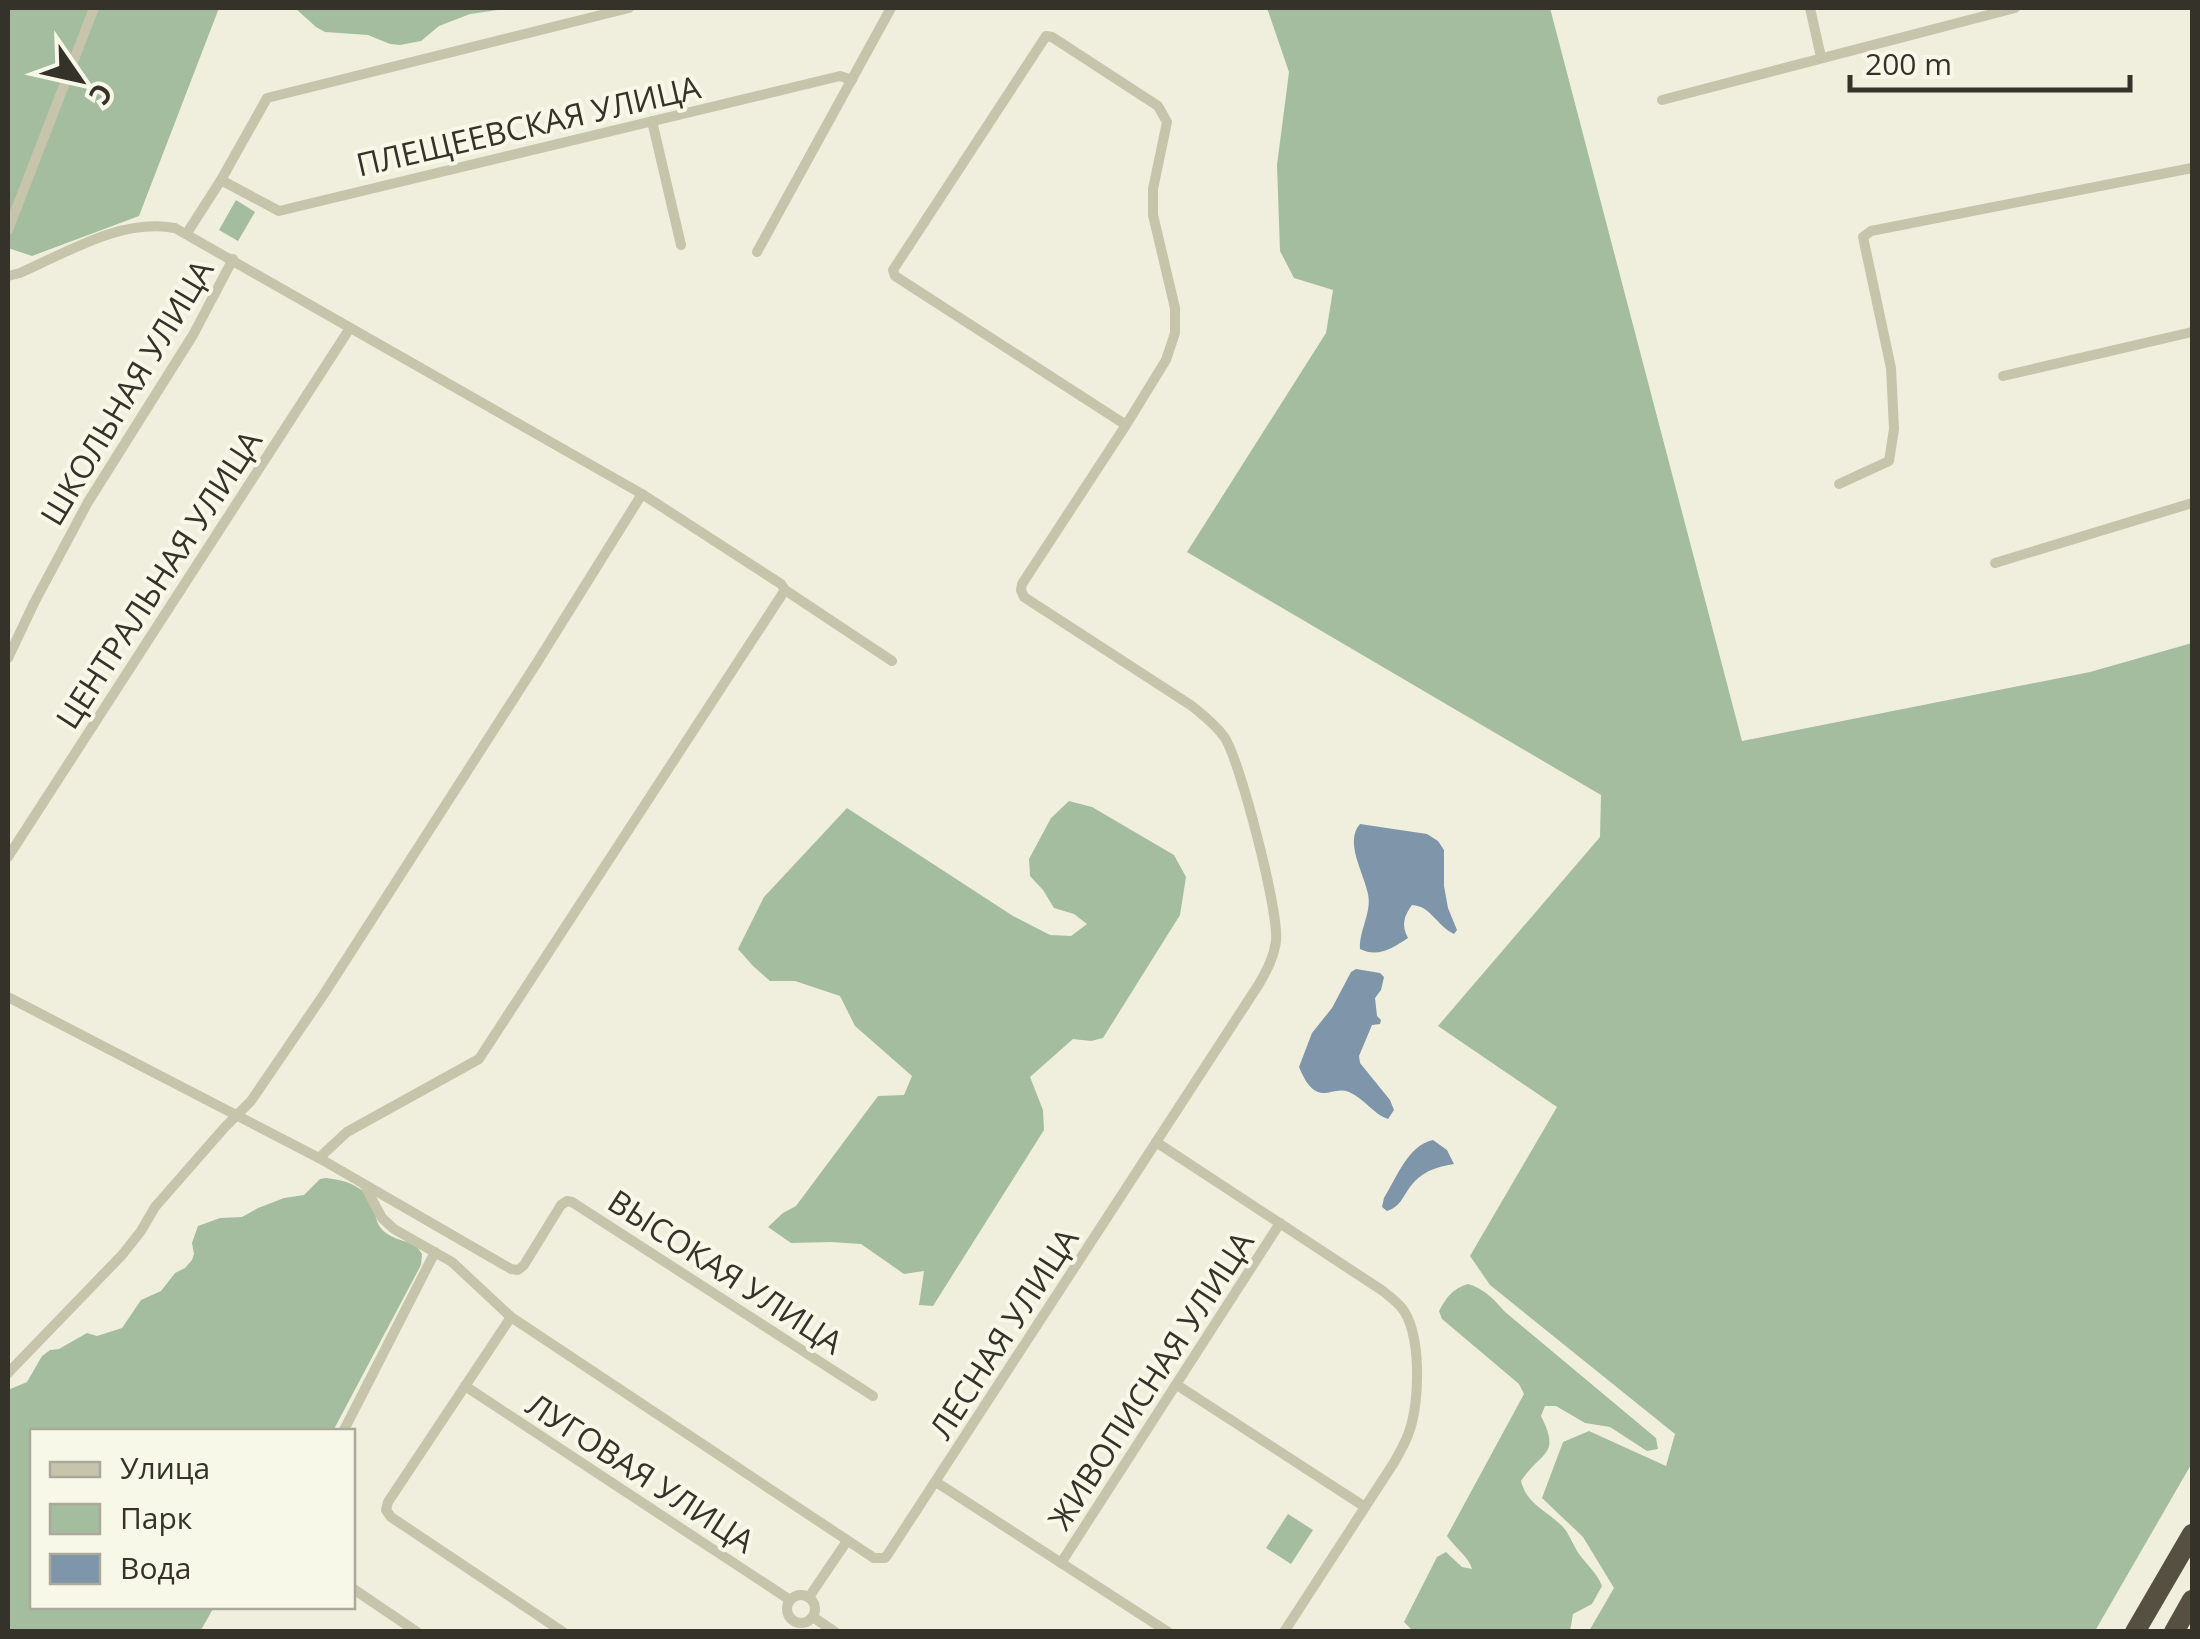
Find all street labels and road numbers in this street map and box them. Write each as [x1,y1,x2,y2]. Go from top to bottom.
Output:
street label: ПЛЕЩЕЕВСКАЯ УЛИЦА [352,64,705,186]
street label: ШКОЛЬНАЯ УЛИЦА [30,250,223,533]
street label: ЦЕНТРАЛЬНАЯ УЛИЦА [45,421,271,736]
street label: ВЫСОКАЯ УЛИЦА [600,1179,852,1363]
street label: ЛЕСНАЯ УЛИЦА [919,1219,1088,1447]
street label: ЖИВОПИСНАЯ УЛИЦА [1037,1222,1263,1537]
street label: ЛУГОВАЯ УЛИЦА [519,1382,764,1562]

